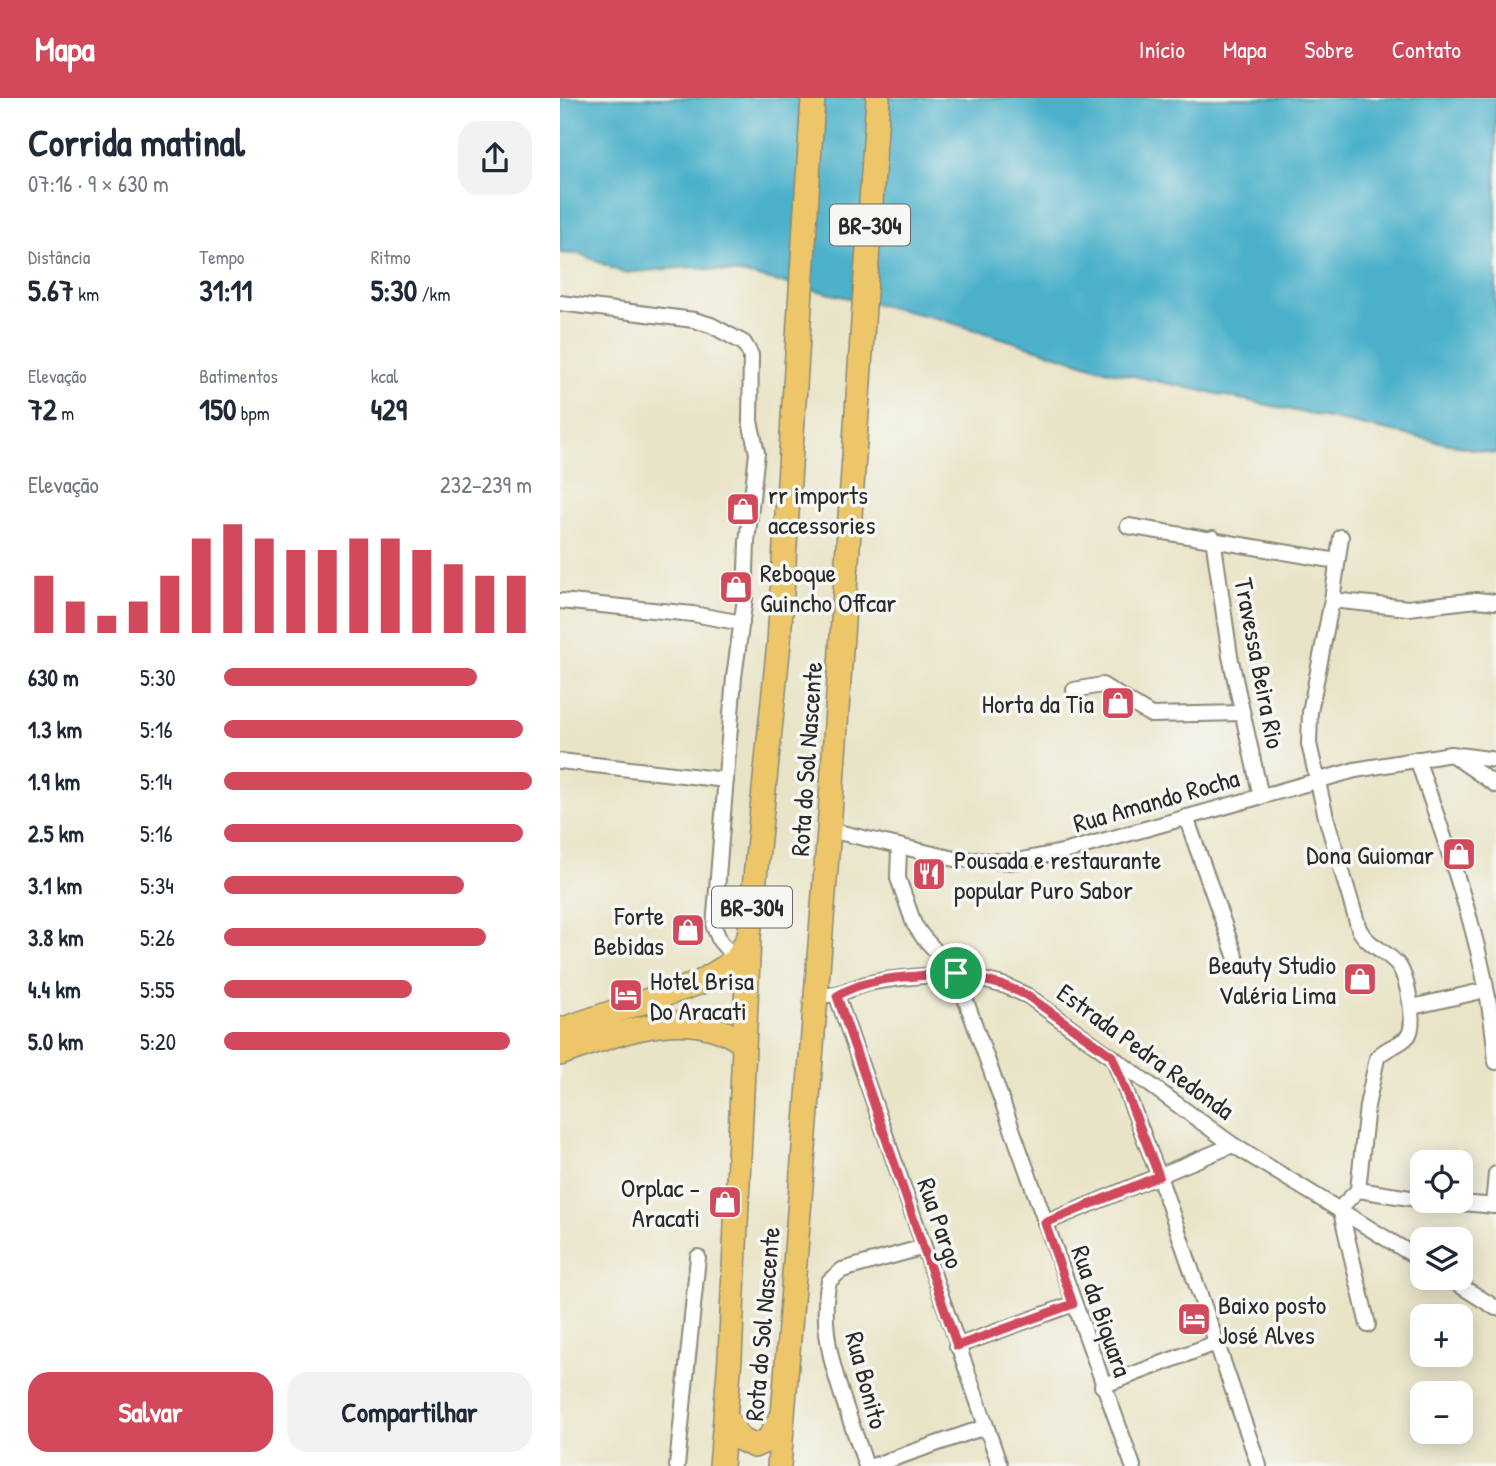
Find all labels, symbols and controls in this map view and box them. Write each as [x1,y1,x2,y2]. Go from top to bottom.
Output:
text: Mapa [35,27,95,71]
text: Início [1139,33,1185,65]
text: Mapa [1223,33,1266,65]
text: Sobre [1304,33,1354,65]
text: Contato [1392,33,1461,65]
text: Corrida matinal [28,116,245,168]
button: share [458,121,532,195]
text: 07:16 · 9 × 630 m [28,168,169,199]
road number: BR-304 [830,204,910,246]
text: Distância [28,244,90,270]
text: Tempo [199,244,245,270]
text: Ritmo [371,244,411,270]
text: 5.67 [28,270,74,310]
text: 31:11 [199,270,252,310]
text: 5:30 [371,270,417,310]
text: km [74,281,99,307]
text: /km [417,281,450,307]
text: Elevação [28,363,87,389]
text: Batimentos [199,363,278,389]
text: kcal [371,363,398,389]
text: 72 [28,389,57,429]
text: 150 [199,389,236,429]
text: 429 [371,389,407,429]
text: m [57,400,74,426]
text: bpm [236,400,270,426]
text: Elevação [28,469,99,500]
text: 232–239 m [440,469,532,500]
place label: rr imports accessories [768,477,875,542]
shop icon: rr imports accessories [724,490,762,528]
place label: Reboque Guincho Offcar [760,555,896,620]
shop icon: Reboque Guincho Offcar [717,568,755,606]
street label: Travessa Beira Rio [1226,575,1294,751]
street label: Rota do Sol Nascente [782,661,830,857]
text: 630 m [28,662,79,693]
text: 5:30 [140,662,176,693]
shop icon: Horta da Tia [1099,684,1137,722]
place label: Horta da Tia [982,686,1094,721]
text: 1.3 km [28,714,82,745]
text: 5:16 [140,714,173,745]
street label: Rua Amando Rocha [1069,760,1243,840]
text: 1.9 km [28,766,80,797]
text: 5:14 [140,766,172,797]
text: 2.5 km [28,818,84,849]
text: 5:16 [140,818,173,849]
shop icon: Dona Guiomar [1440,835,1478,873]
place label: Dona Guiomar [1306,837,1434,872]
place label: Pousada e restaurante popular Puro Sabor [954,842,1161,907]
restaurant icon: Pousada e restaurante popular Puro Sabor [910,855,948,893]
text: 3.1 km [28,870,82,901]
text: 5:34 [140,870,174,901]
road number: BR-304 [712,886,792,928]
place label: Forte Bebidas [594,898,664,963]
shop icon: Forte Bebidas [669,911,707,949]
text: 3.8 km [28,922,84,953]
text: 5:26 [140,922,175,953]
pin [926,943,986,1003]
place label: Beauty Studio Valéria Lima [1208,947,1336,1012]
icon: arrive [937,954,975,992]
shop icon: Beauty Studio Valéria Lima [1341,960,1379,998]
place label: Hotel Brisa Do Aracati [650,963,754,1028]
text: 4.4 km [28,974,81,1005]
text: 5:55 [140,974,175,1005]
street label: Estrada Pedra Redonda [1050,975,1242,1127]
hotel icon: Hotel Brisa Do Aracati [607,976,645,1014]
text: 5.0 km [28,1026,83,1057]
text: 5:20 [140,1026,176,1057]
map controls [1410,1150,1473,1444]
button: locate [1410,1150,1473,1213]
place label: Orplac - Aracati [621,1170,700,1235]
street label: Rua Pargo [909,1173,973,1273]
shop icon: Orplac - Aracati [706,1183,744,1221]
street label: Rota do Sol Nascente [736,1225,788,1423]
button: layers [1410,1227,1473,1290]
street label: Rua da Biquara [1063,1241,1141,1381]
place label: Baixo posto José Alves [1218,1287,1326,1352]
hotel icon: Baixo posto José Alves [1175,1300,1213,1338]
button: + [1410,1304,1473,1367]
street label: Rua Bonito [837,1328,897,1432]
button: Salvar [28,1372,273,1452]
button: Compartilhar [287,1372,532,1452]
button: − [1410,1381,1473,1444]

